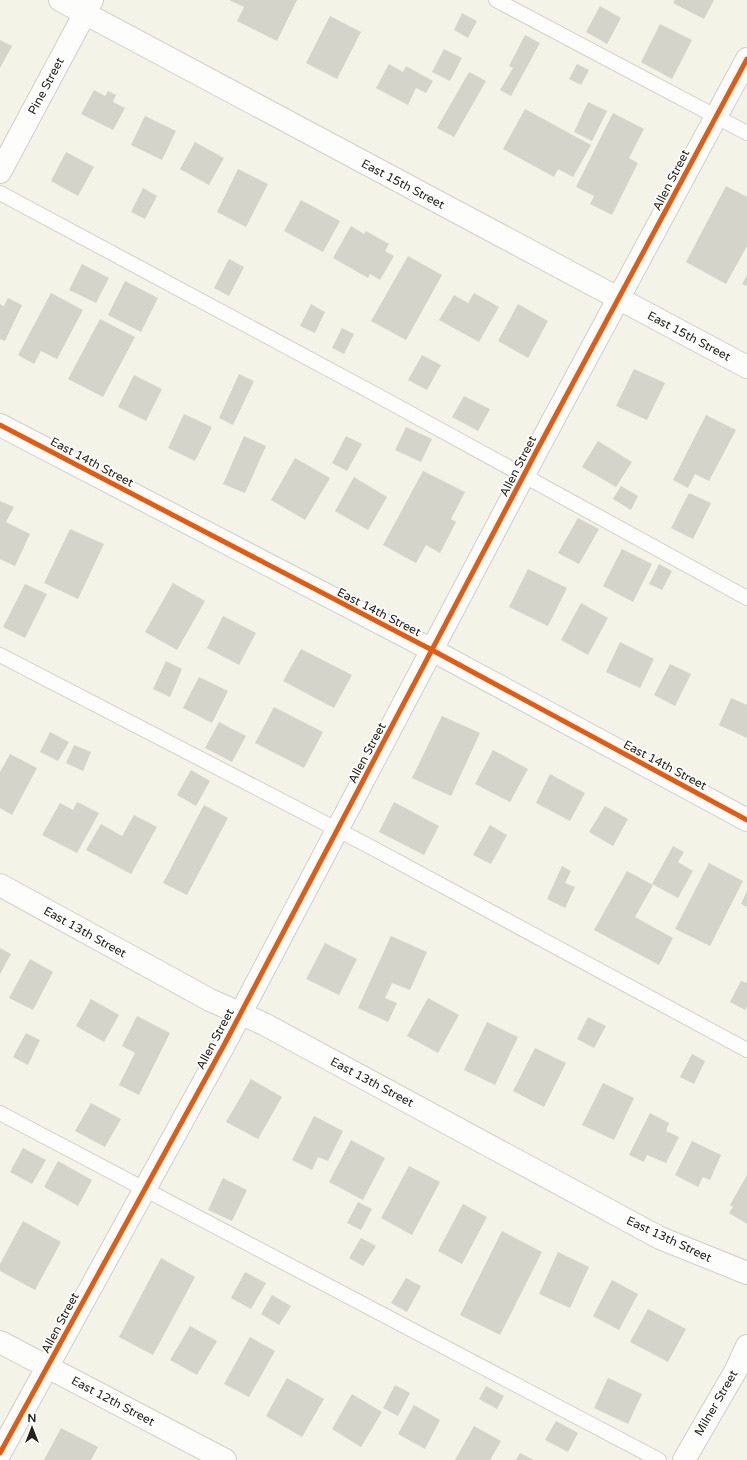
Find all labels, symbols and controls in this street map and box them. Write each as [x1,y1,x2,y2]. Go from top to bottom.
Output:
street label: Pine Street [25,55,67,117]
street label: Allen Street [650,147,692,213]
street label: East 15th Street [359,156,447,212]
street label: East 15th Street [645,308,733,364]
street label: Allen Street [497,433,539,499]
street label: East 14th Street [48,434,136,490]
street label: East 14th Street [335,585,424,639]
street label: Allen Street [345,720,389,786]
street label: East 14th Street [621,737,709,793]
street label: East 13th Street [41,904,129,961]
street label: Allen Street [193,1006,237,1072]
street label: East 13th Street [328,1054,416,1110]
street label: East 13th Street [624,1213,714,1265]
street label: Allen Street [38,1290,82,1356]
street label: Milner Street [692,1367,741,1438]
street label: East 12th Street [69,1373,157,1429]
north arrow [12,1408,52,1448]
text: N [28,1412,36,1425]

